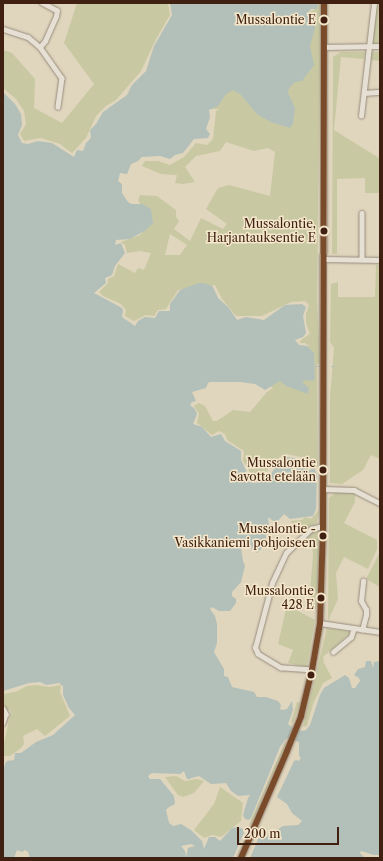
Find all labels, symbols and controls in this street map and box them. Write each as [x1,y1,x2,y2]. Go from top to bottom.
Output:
place label: Mussalontie E [235,13,316,27]
marker: Mussalontie E [319,15,329,25]
place label: Mussalontie, Harjantauksentie E [207,217,316,245]
marker: Mussalontie, Harjantauksentie E [319,226,329,236]
place label: Mussalontie Savotta etelään [230,456,316,484]
marker: Mussalontie Savotta etelään [318,465,328,475]
place label: Mussalontie - Vasikkaniemi pohjoiseen [175,522,316,550]
marker: Mussalontie - Vasikkaniemi pohjoiseen [318,531,328,541]
place label: Mussalontie 428 E [245,584,314,612]
marker: Mussalontie 428 E [316,593,326,603]
unlabelled marker [306,670,316,680]
scale bar [239,819,341,845]
text: 200 m [244,826,281,841]

